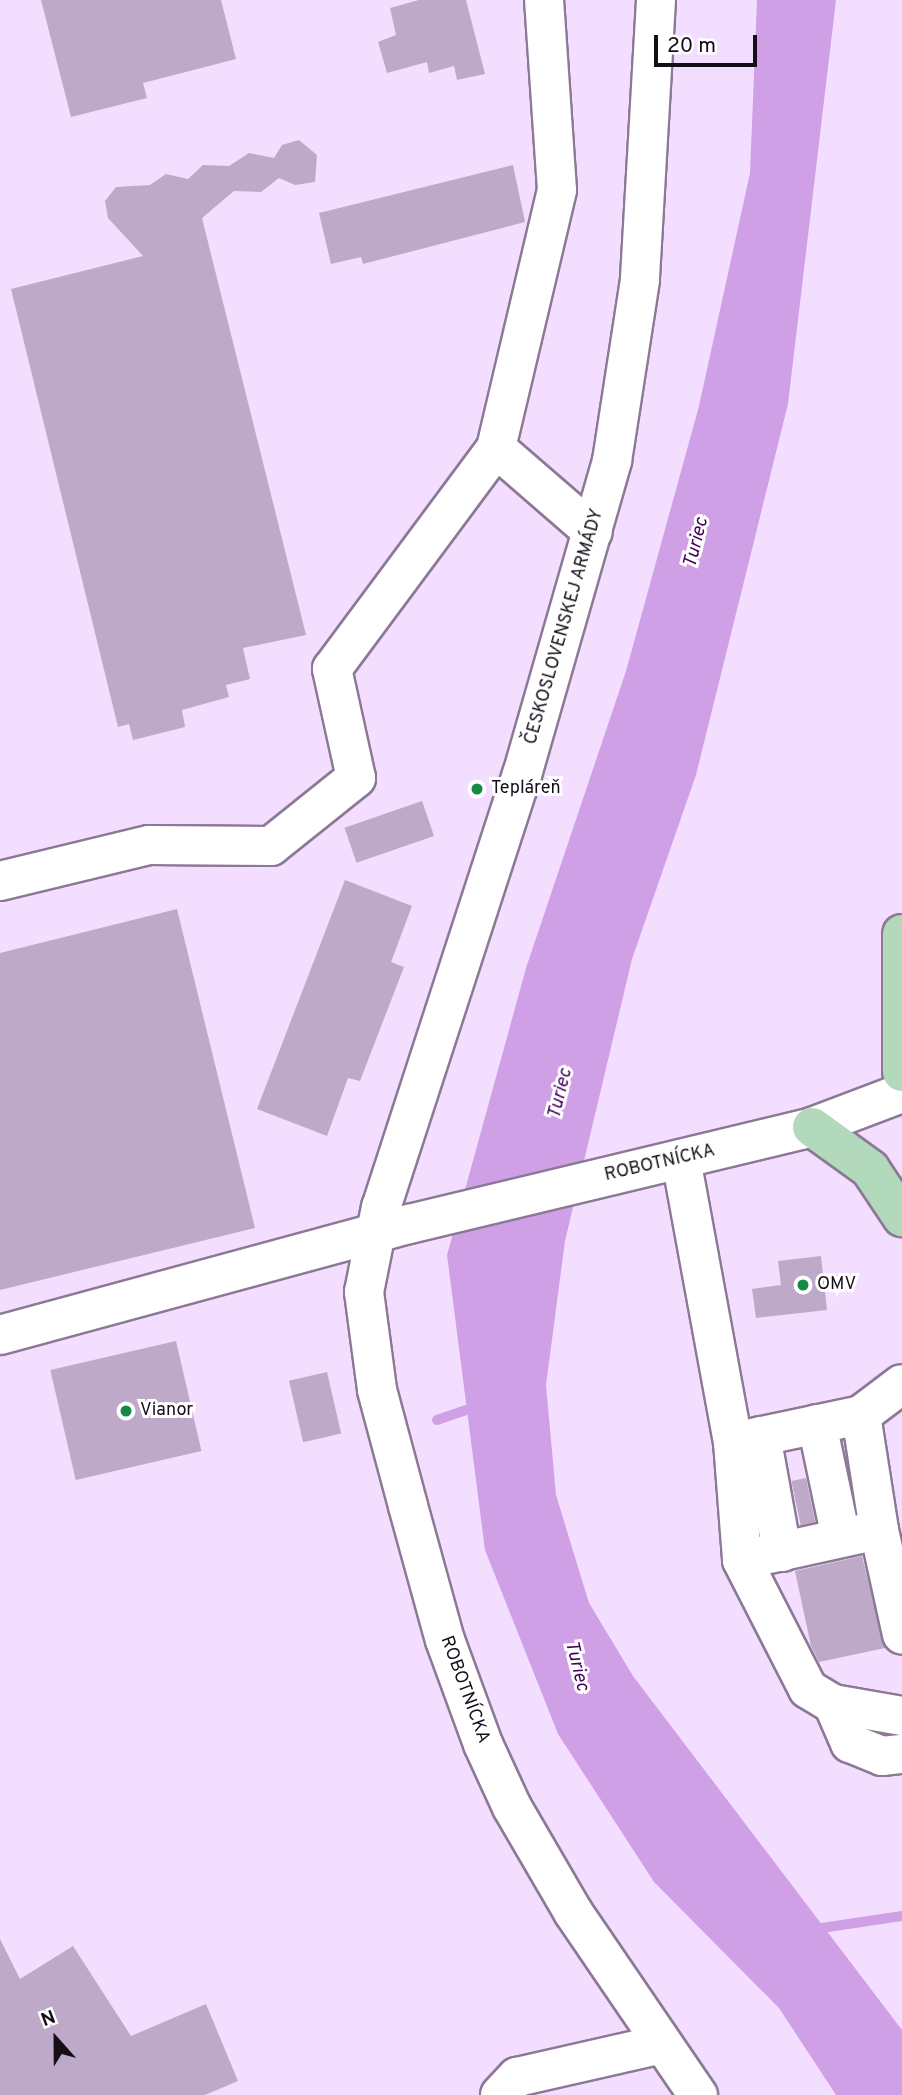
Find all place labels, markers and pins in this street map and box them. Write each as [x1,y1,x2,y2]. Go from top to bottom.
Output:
place label: Tepláreň [491,778,561,800]
marker: Tepláreň [469,781,485,797]
place label: OMV [817,1274,856,1296]
marker: OMV [795,1277,811,1293]
place label: Vianor [140,1400,193,1422]
marker: Vianor [118,1403,134,1419]

